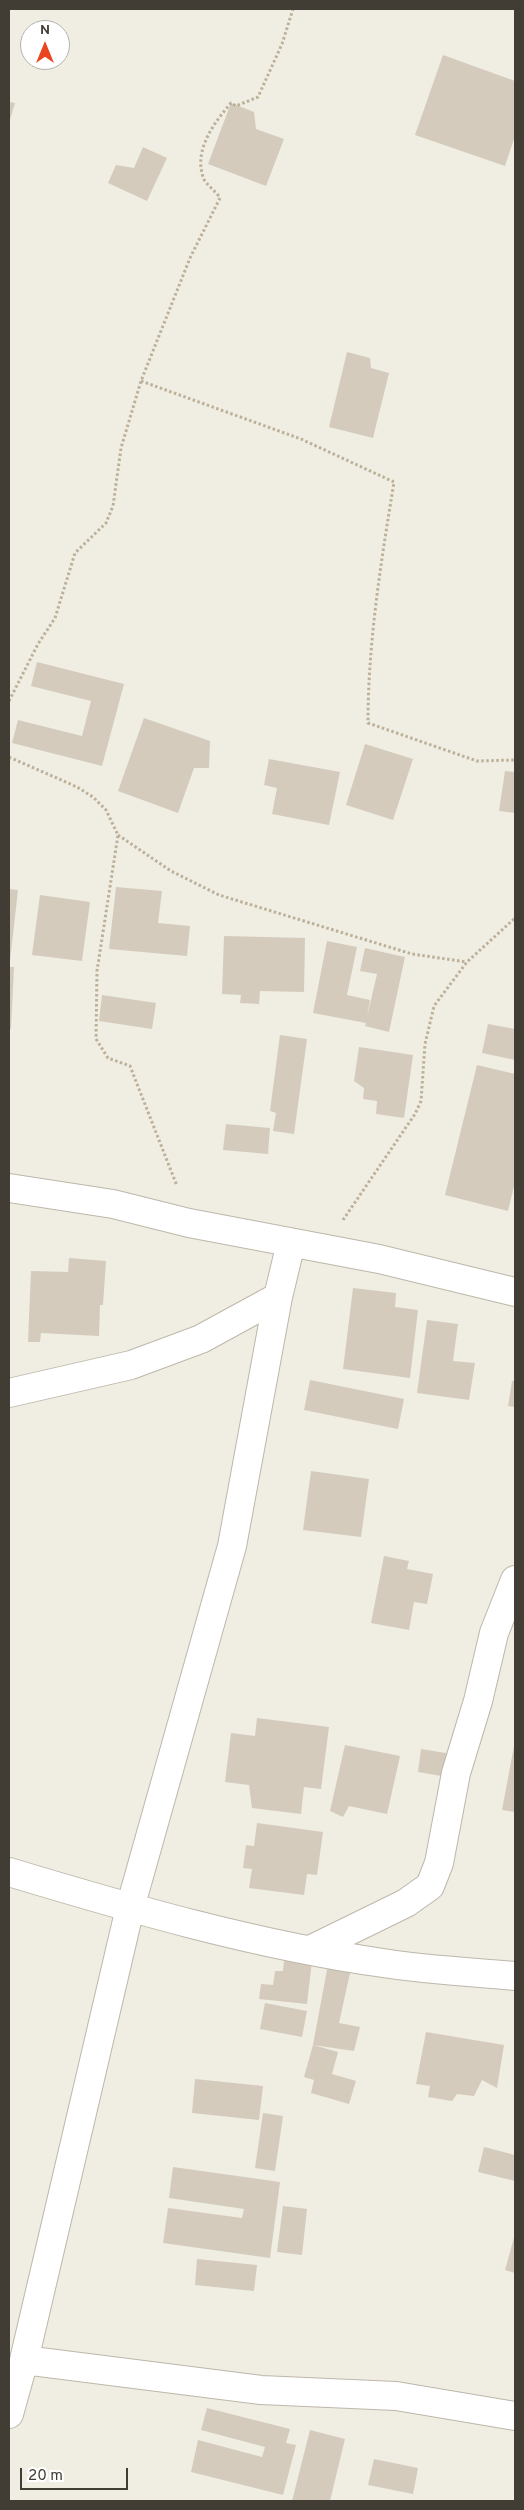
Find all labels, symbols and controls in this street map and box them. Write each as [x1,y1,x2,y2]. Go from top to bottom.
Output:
north arrow [20,20,70,70]
text: N [40,22,50,39]
scale bar [22,2458,130,2490]
text: 20 m [28,2467,63,2486]

